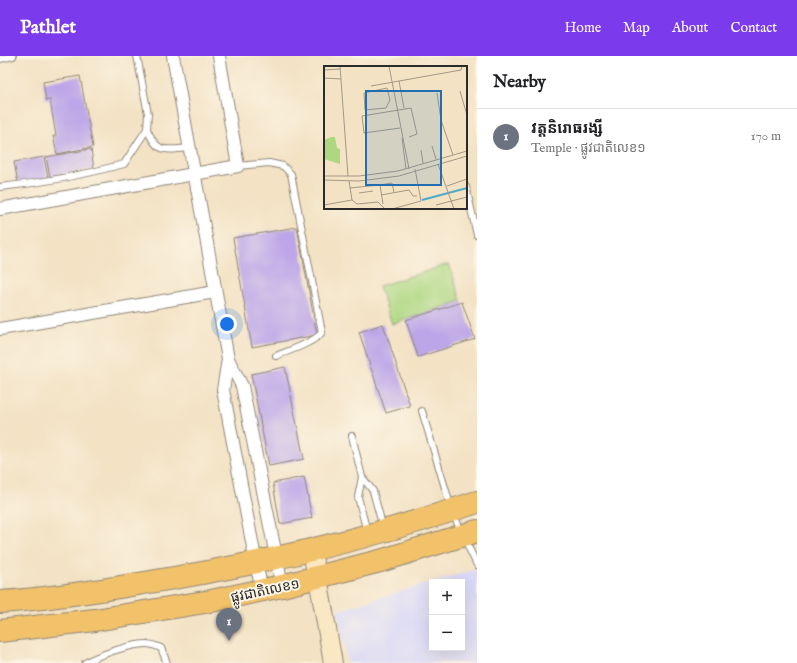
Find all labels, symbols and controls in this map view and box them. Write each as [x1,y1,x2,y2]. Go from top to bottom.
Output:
text: Pathlet [20,16,76,40]
text: Home [565,19,601,37]
text: Map [623,19,650,37]
text: About [672,19,708,37]
text: Contact [730,19,777,37]
inset map [324,66,467,209]
text: Nearby [493,72,546,93]
text: វត្តនិរោធរង្សី [531,119,603,138]
text: 1 [504,128,508,145]
text: 170 m [751,128,781,145]
text: Temple · ផ្លូវជាតិលេខ១ [531,140,645,157]
your location [217,314,237,334]
street label: ផ្លូវជាតិលេខ១ [229,575,302,609]
map controls [429,579,465,651]
button: + [429,579,465,615]
pin: 1 [216,608,242,641]
button: − [429,615,465,651]

